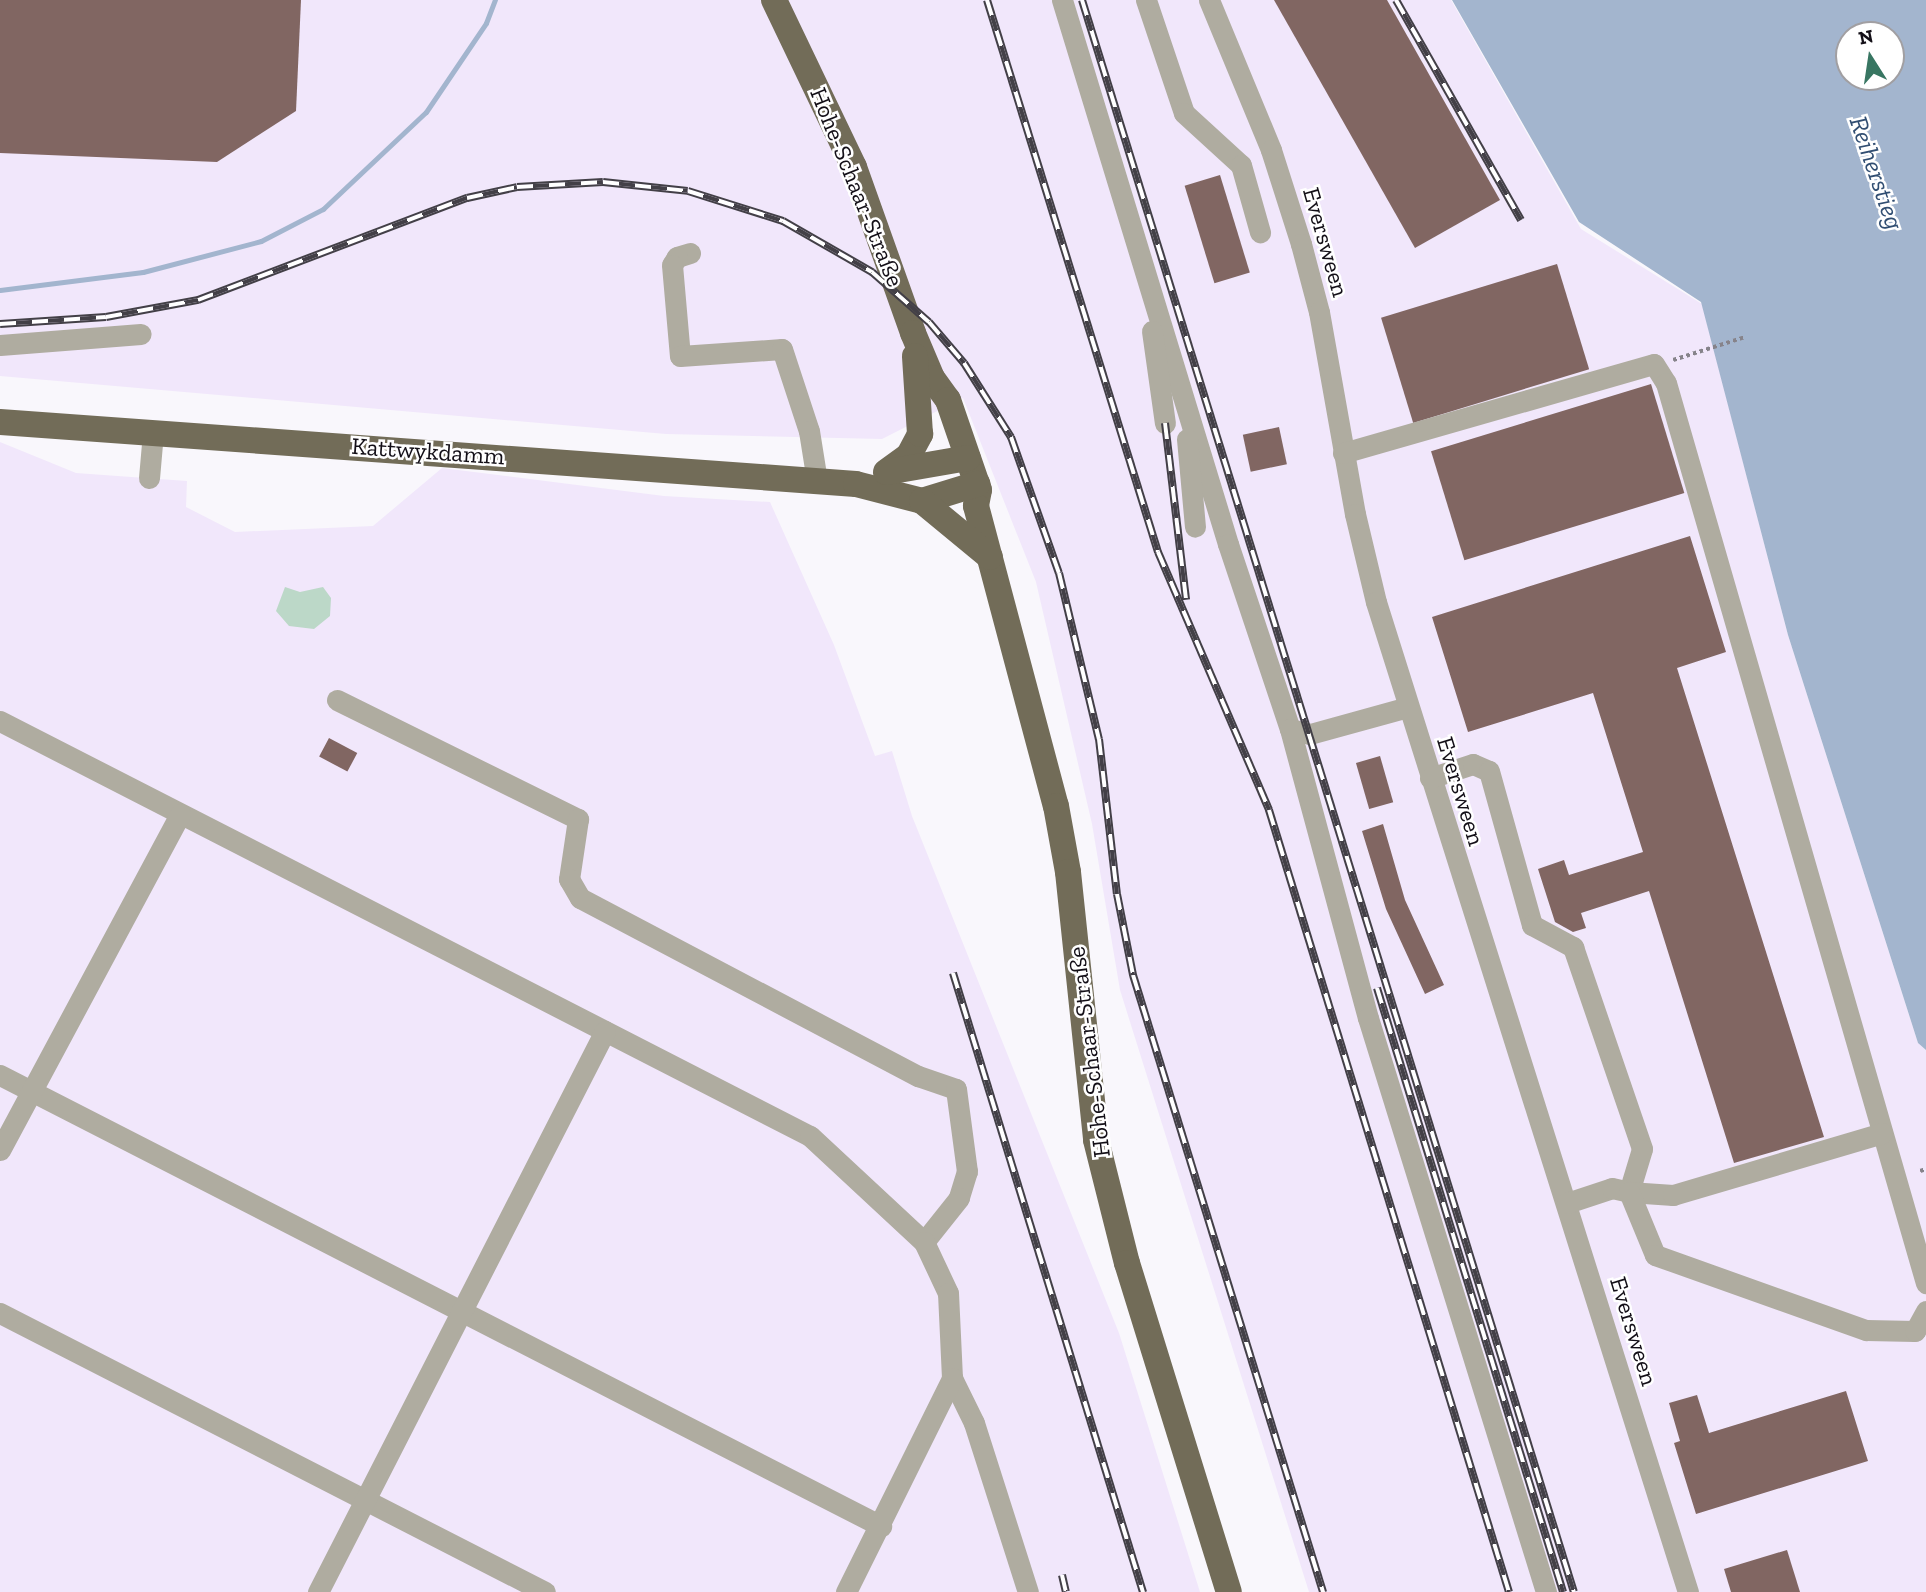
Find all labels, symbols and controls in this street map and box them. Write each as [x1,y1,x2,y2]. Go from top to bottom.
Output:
north arrow [1835,21,1905,91]
text: N [1856,24,1875,50]
street label: Hohe-Schaar-Straße [804,83,910,291]
water label: Reiherstieg [1842,112,1910,234]
street label: Eversween [1297,184,1355,300]
street label: Kattwykdamm [350,431,506,471]
street label: Eversween [1431,733,1491,849]
street label: Hohe-Schaar-Straße [1062,945,1116,1159]
street label: Eversween [1604,1273,1664,1389]

